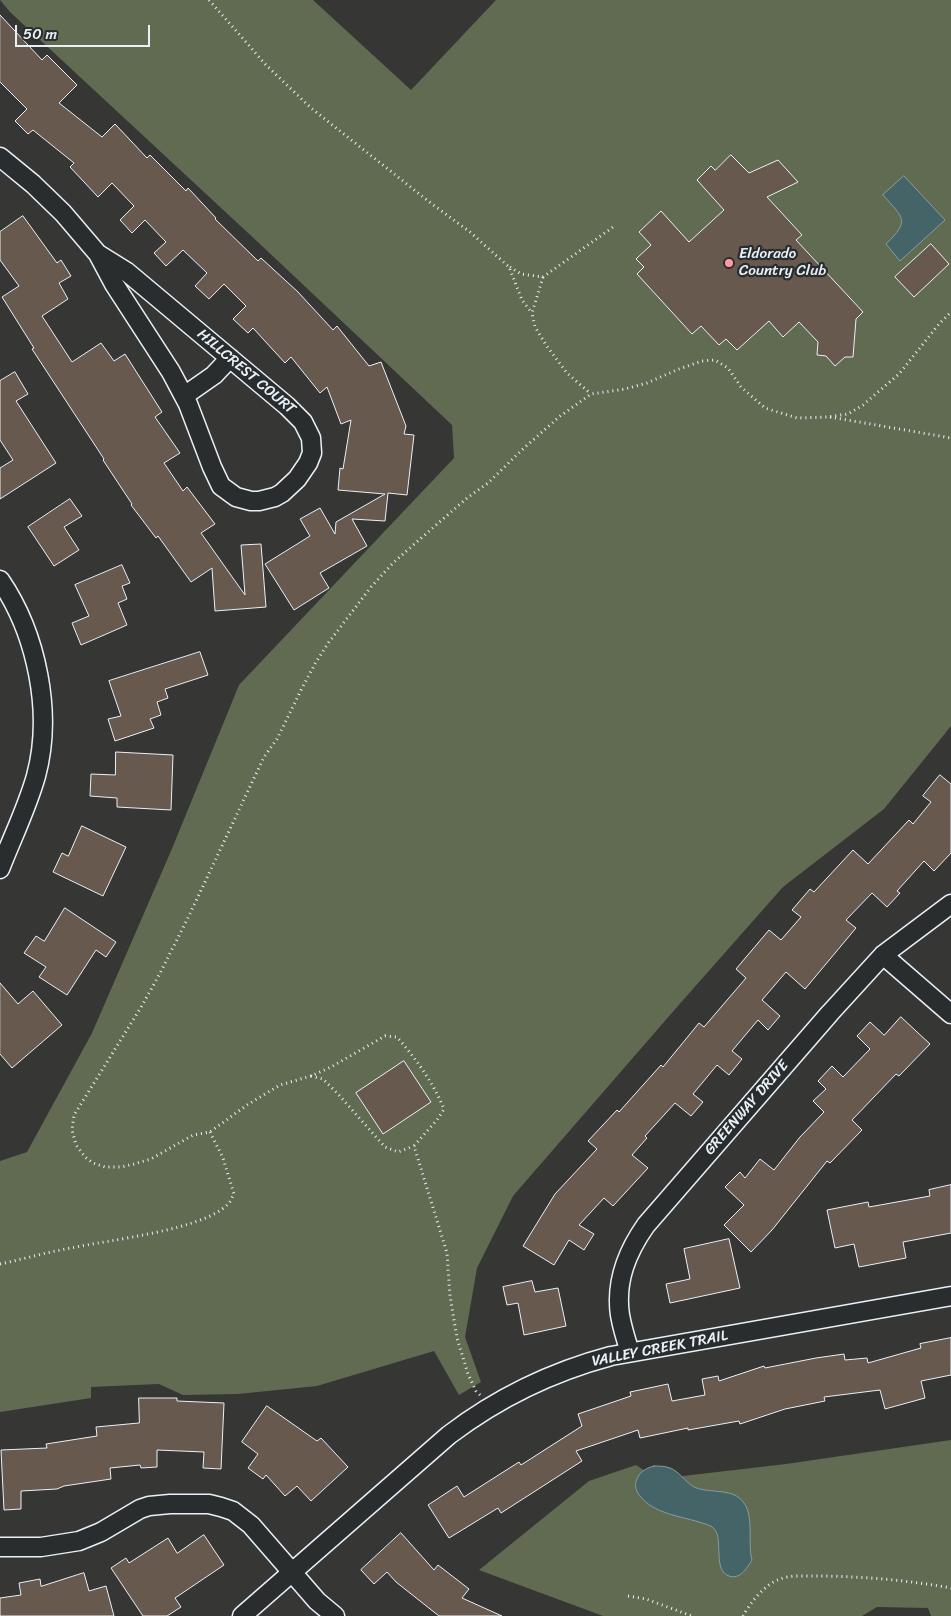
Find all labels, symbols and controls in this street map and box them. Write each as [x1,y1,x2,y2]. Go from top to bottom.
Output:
scale bar [18,15,152,47]
text: 50 m [23,21,57,47]
place label: Eldorado Country Club [739,245,826,280]
marker: Eldorado Country Club [723,257,735,269]
street label: HILLCREST COURT [193,326,299,418]
street label: GREENWAY DRIVE [701,1057,793,1159]
street label: VALLEY CREEK TRAIL [591,1327,729,1371]

